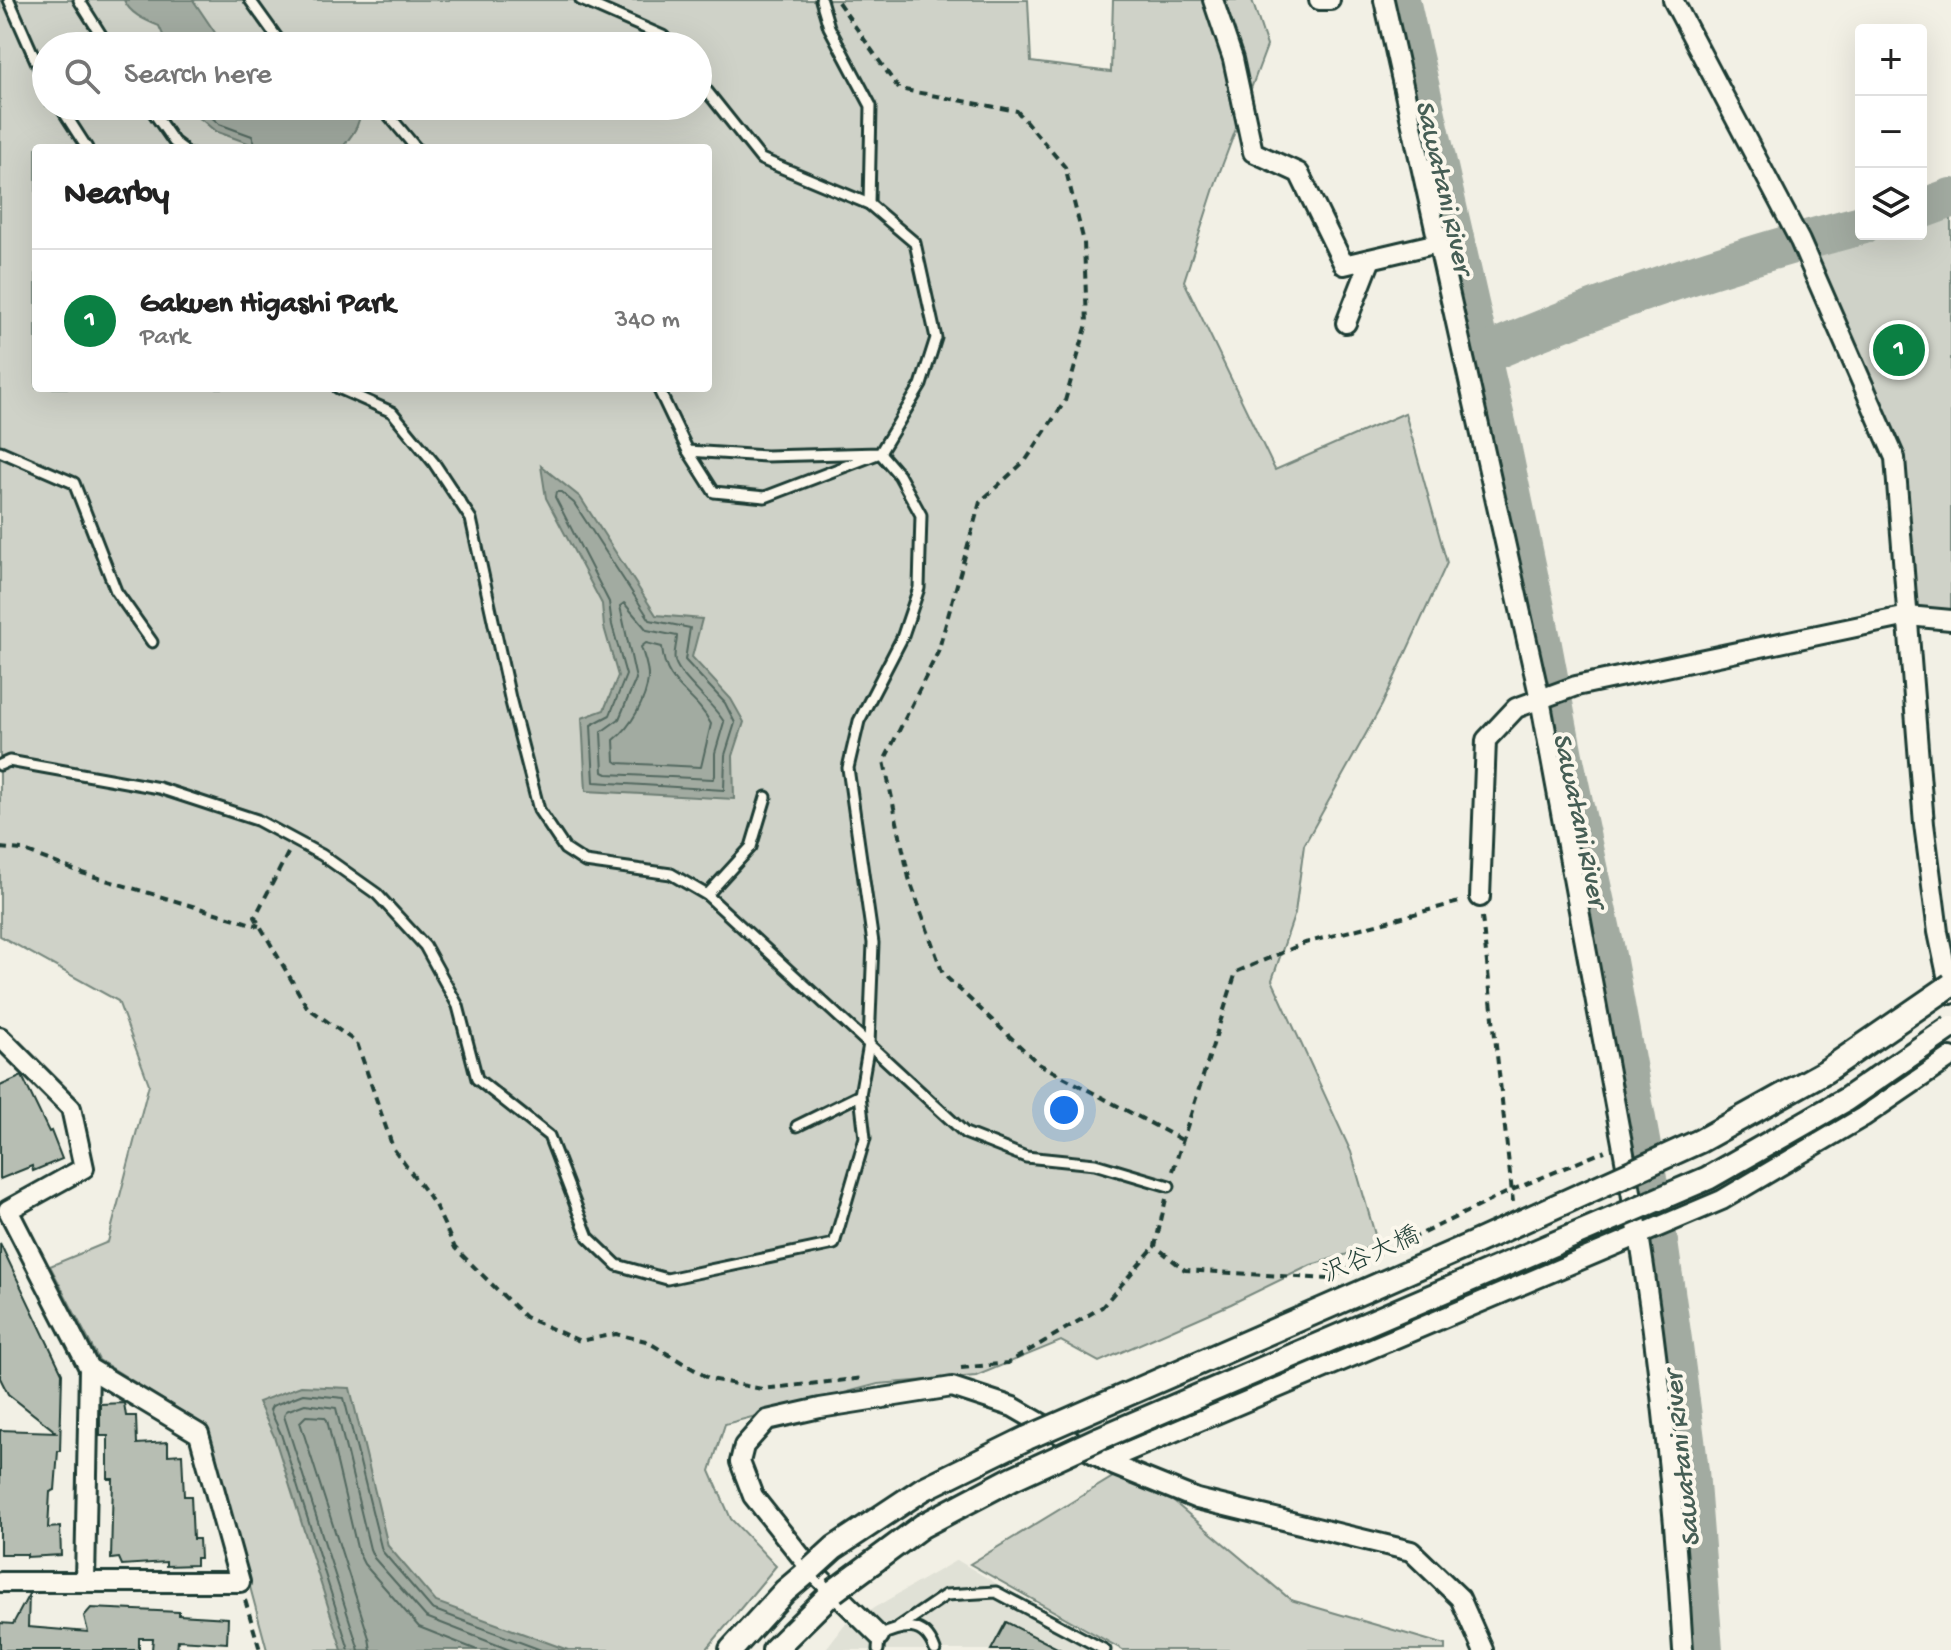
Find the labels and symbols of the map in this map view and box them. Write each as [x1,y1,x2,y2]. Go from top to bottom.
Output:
water label: Sawatani River [1406,97,1479,282]
pin: 1 [1873,320,1925,380]
water label: Sawatani River [1544,730,1614,915]
your location [1044,1090,1084,1130]
street label: 沢谷大橋 [1318,1221,1426,1292]
water label: Sawatani River [1658,1365,1710,1548]

